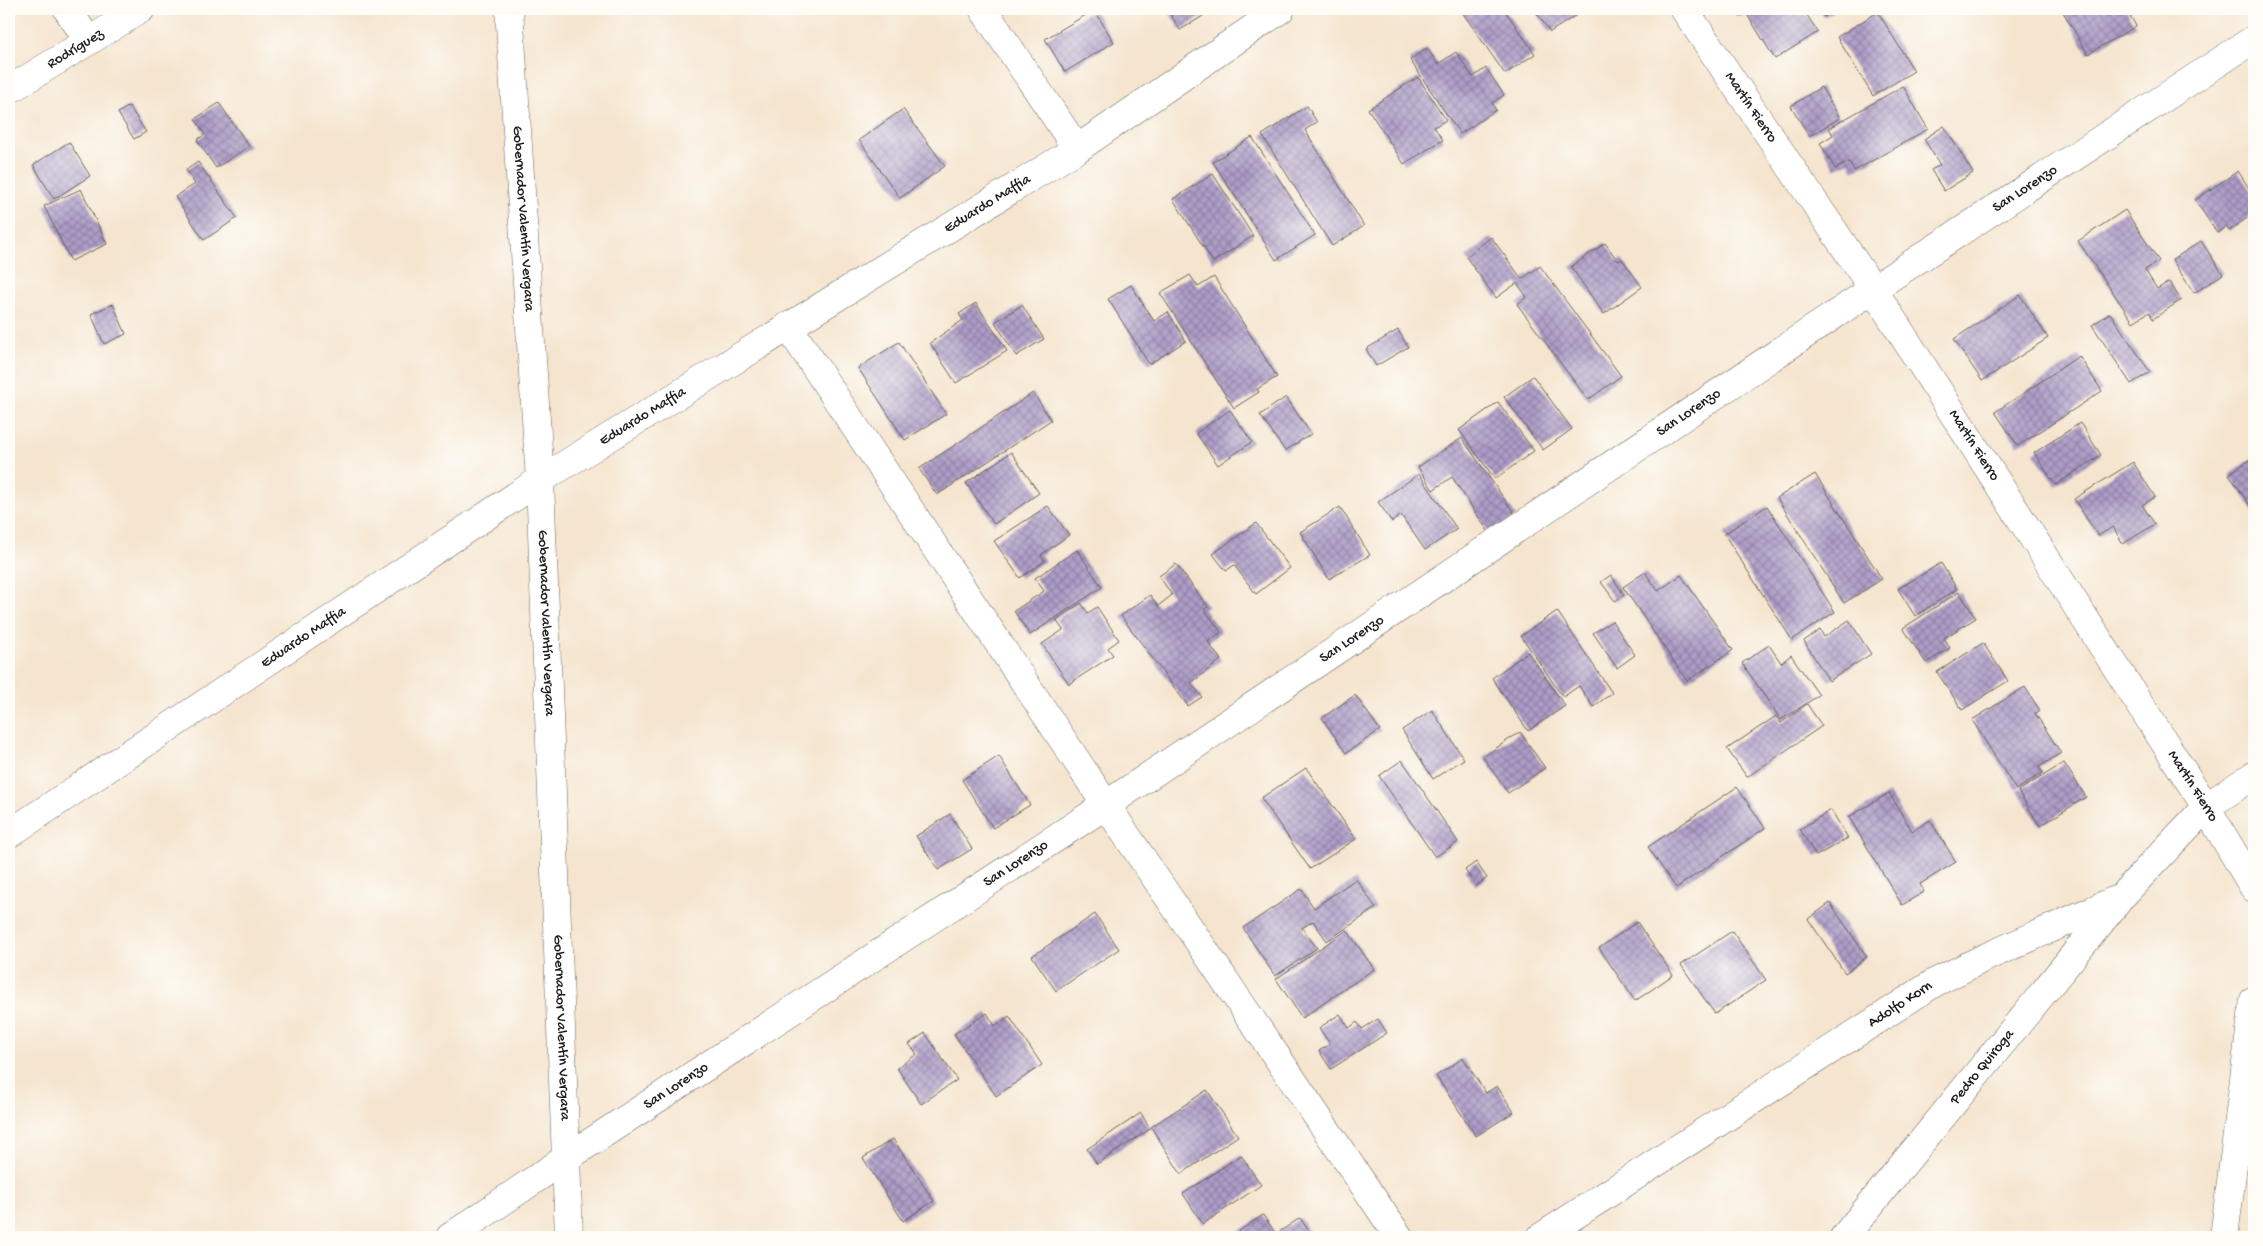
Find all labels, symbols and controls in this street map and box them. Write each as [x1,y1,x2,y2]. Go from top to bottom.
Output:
street label: Rodríguez [44,25,107,73]
street label: Martín Fierro [1720,69,1781,147]
street label: Gobernador Valentín Vergara [508,125,538,313]
street label: San Lorenzo [1989,161,2061,217]
street label: Eduardo Maffia [941,170,1035,238]
street label: Eduardo Maffia [596,383,690,450]
street label: San Lorenzo [1653,385,1725,441]
street label: Martín Fierro [1944,407,2003,485]
street label: Gobernador Valentín Vergara [533,530,558,717]
street label: Eduardo Maffia [258,602,350,672]
street label: San Lorenzo [1316,611,1388,668]
street label: Martín Fierro [2163,747,2222,826]
street label: San Lorenzo [980,836,1052,892]
street label: Gobernador Valentín Vergara [548,934,574,1122]
street label: Adolfo Korn [1865,977,1936,1032]
street label: Pedro Quiroga [1946,1025,2019,1109]
street label: San Lorenzo [640,1058,712,1114]

